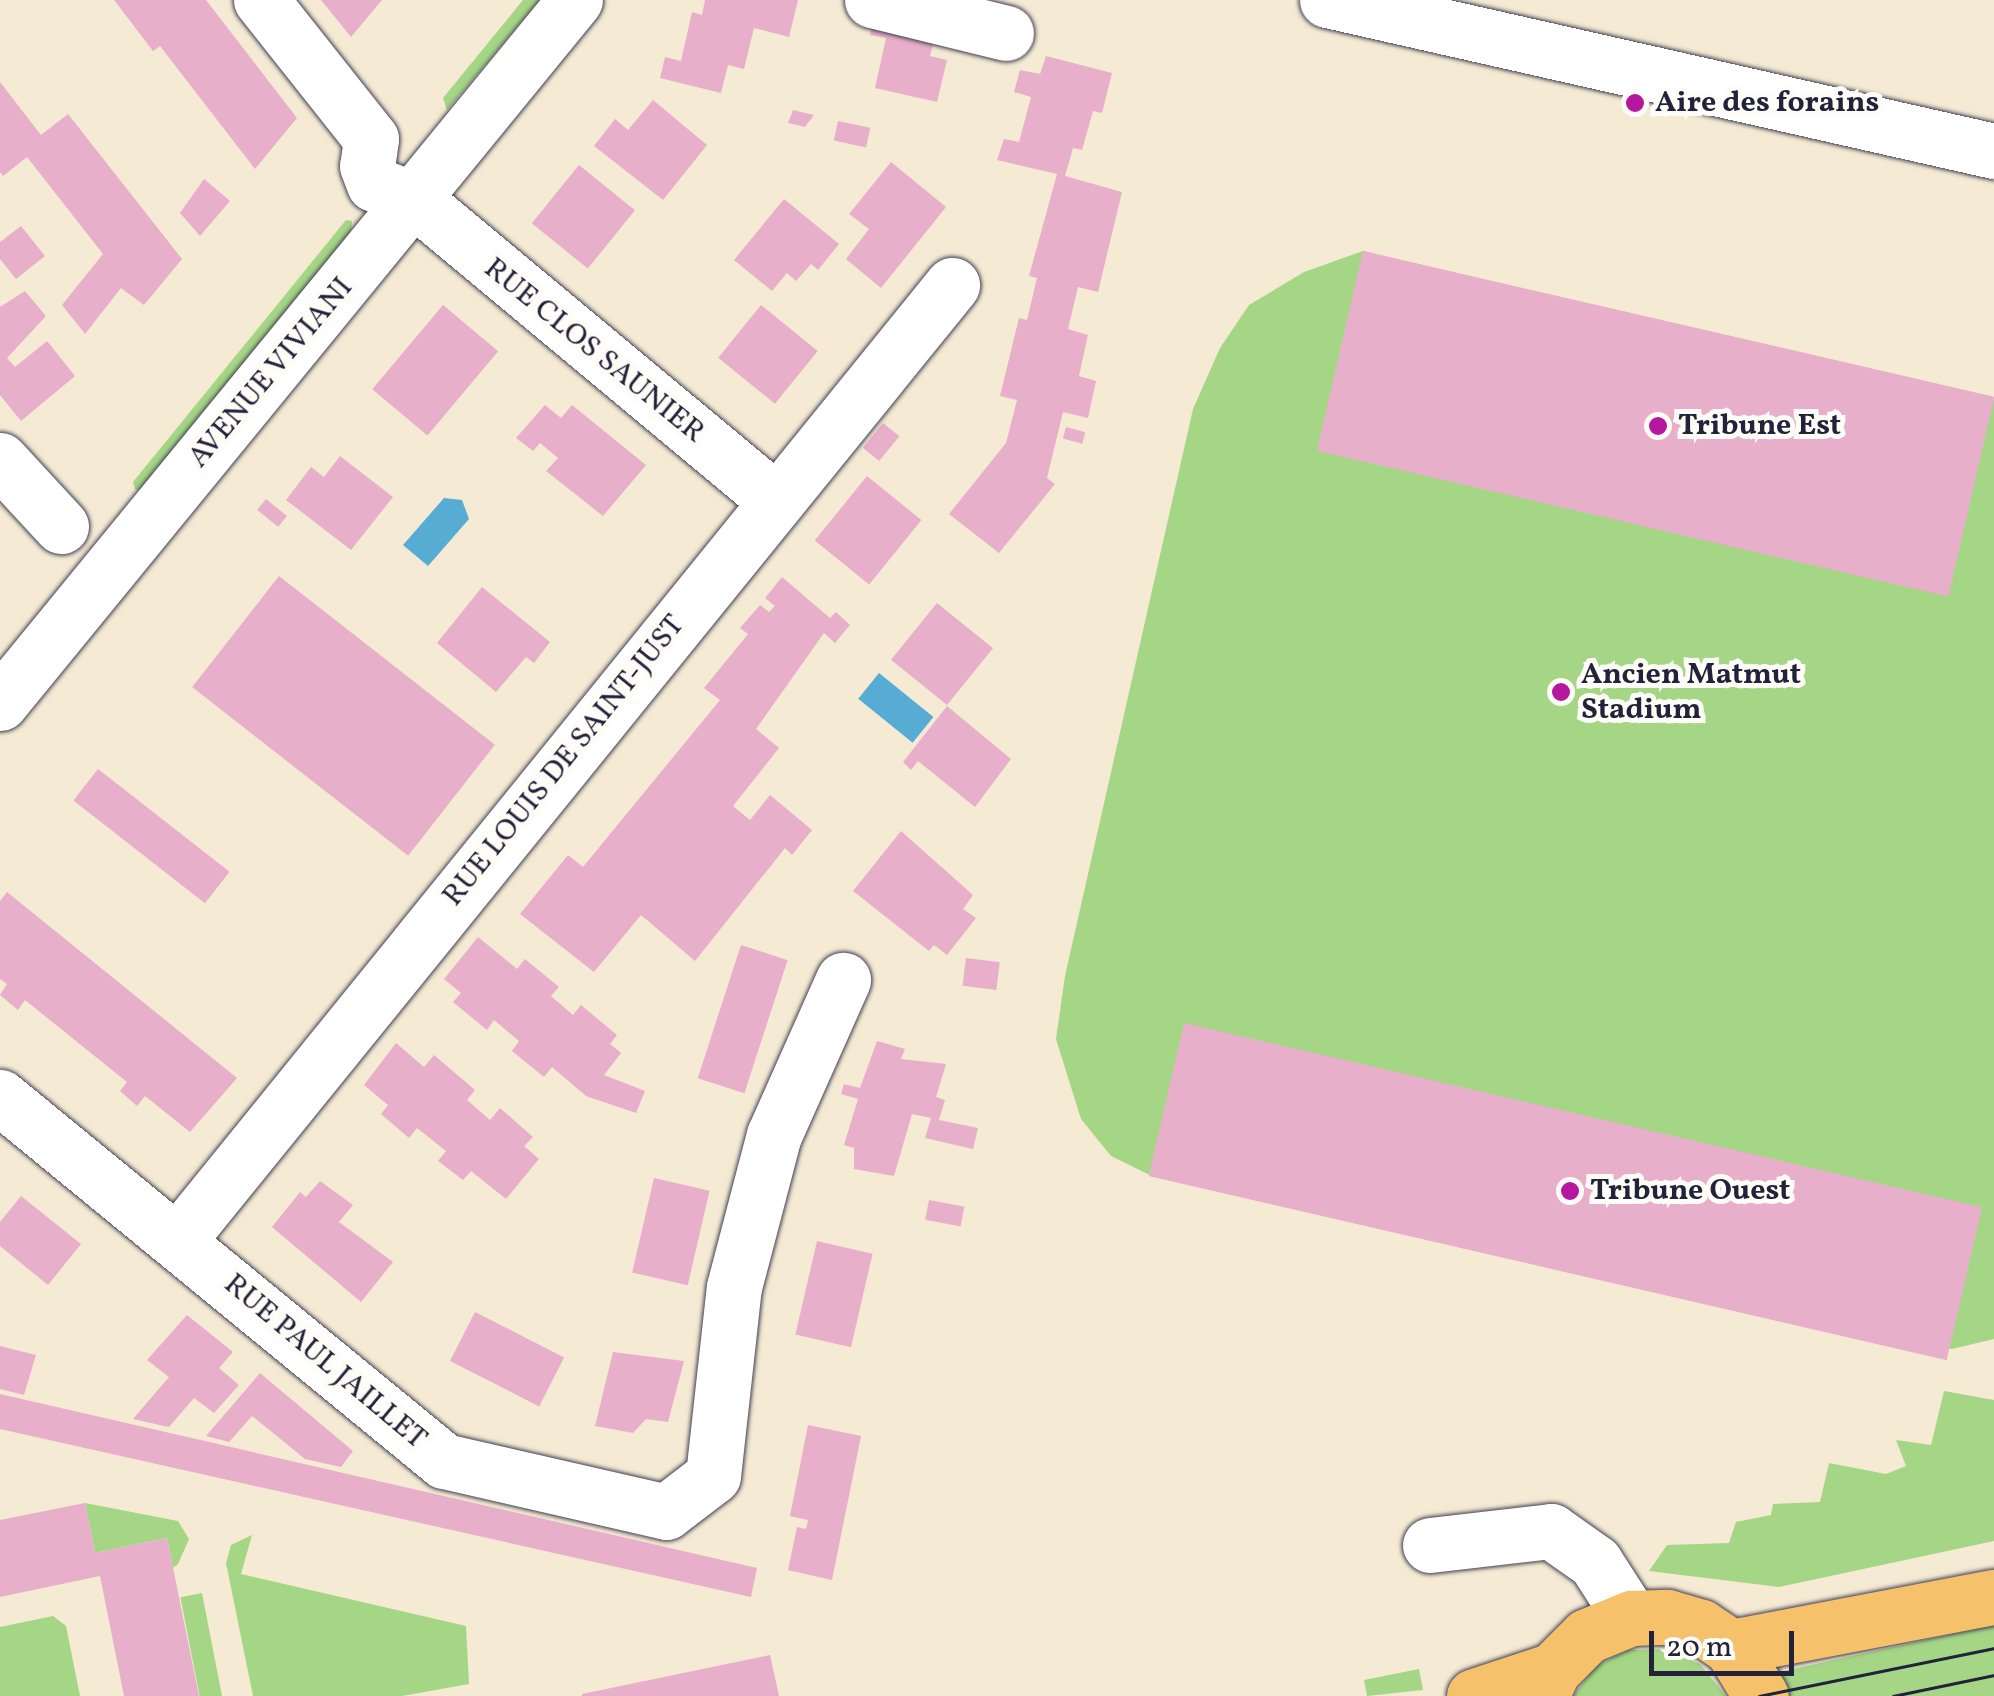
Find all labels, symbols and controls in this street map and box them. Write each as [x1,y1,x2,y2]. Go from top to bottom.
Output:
place label: Aire des forains [1655,85,1879,121]
marker: Aire des forains [1624,92,1646,114]
street label: RUE CLOS SAUNIER [476,251,712,451]
street label: AVENUE VIVIANI [181,270,361,476]
place label: Tribune Est [1678,408,1841,444]
marker: Tribune Est [1647,415,1669,437]
street label: RUE LOUIS DE SAINT-JUST [435,608,693,914]
place label: Ancien Matmut Stadium [1581,657,1801,728]
marker: Ancien Matmut Stadium [1550,681,1572,703]
place label: Tribune Ouest [1590,1173,1790,1209]
marker: Tribune Ouest [1559,1180,1581,1202]
street label: RUE PAUL JAILLET [216,1267,434,1457]
scale bar [1654,1611,1799,1673]
text: 20 m [1666,1627,1732,1669]

